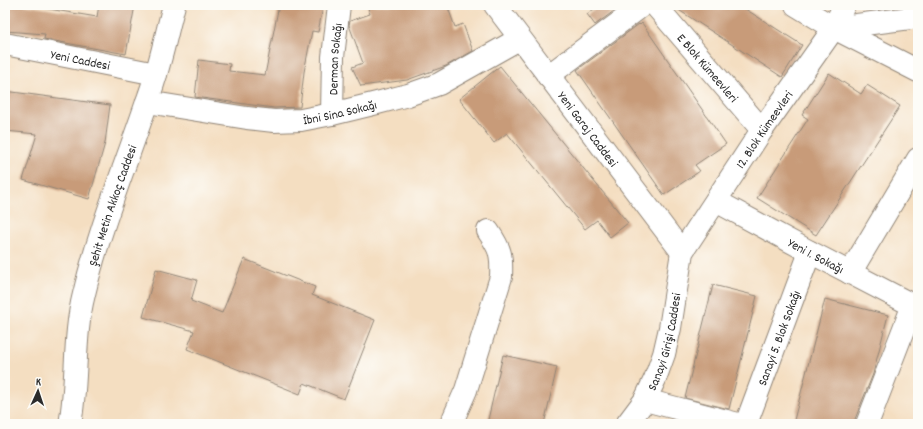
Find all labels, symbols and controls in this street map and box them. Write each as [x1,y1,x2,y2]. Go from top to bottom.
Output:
street label: Derman Sokağı [325,22,349,95]
street label: E Blok Kümeevleri [671,30,742,108]
street label: Yeni Caddesi [49,46,112,77]
street label: 12. Blok Kümeevleri [732,87,799,173]
street label: Yeni Garaj Caddesi [552,88,622,172]
street label: İbni Sina Sokağı [302,96,379,131]
street label: Şehit Metin Akkoç Caddesi [85,142,143,269]
street label: Yeni 1. Sokağı [784,235,847,280]
street label: Sanayi 5. Blok Sokağı [754,288,807,389]
street label: Sanayi Girişi Caddesi [644,291,687,394]
north arrow [18,371,58,411]
text: K [35,375,41,391]

